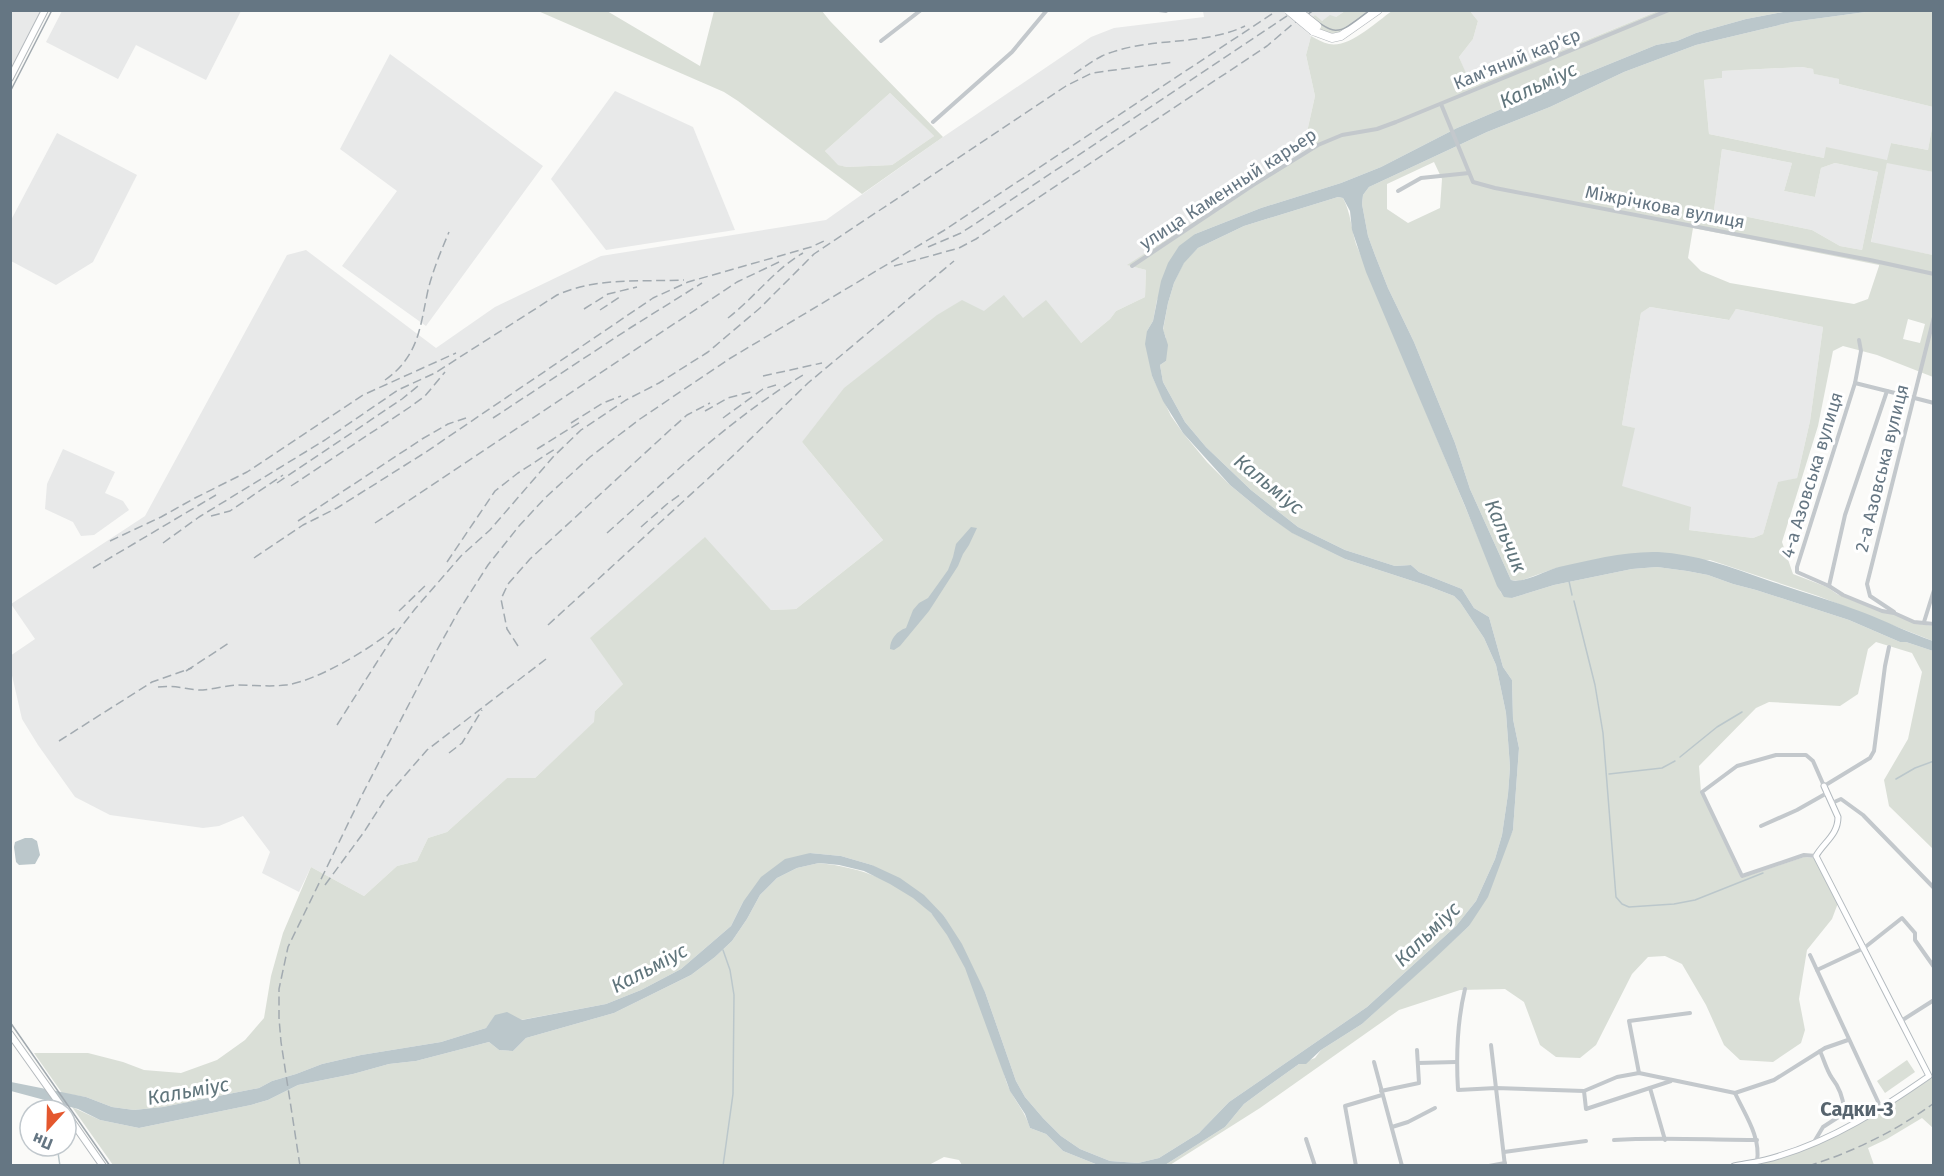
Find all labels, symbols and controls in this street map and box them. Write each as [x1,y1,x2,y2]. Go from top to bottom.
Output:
street label: Кам'яний кар'єр [1450,23,1584,95]
water label: Кальміус [1496,56,1581,113]
street label: улица Каменный карьер [1135,124,1321,254]
street label: Міжрічкова вулиця [1583,181,1747,233]
street label: 2-а Азовська вулиця [1851,382,1913,554]
street label: 4-а Азовська вулиця [1776,389,1848,561]
water label: Кальміус [1229,449,1309,520]
water label: Кальчик [1480,496,1532,577]
water label: Кальміус [1389,896,1465,971]
water label: Кальміус [607,938,692,998]
water label: Кальміус [145,1072,231,1110]
district label: Садки-3 [1820,1097,1894,1121]
north arrow [18,1098,78,1158]
text: Пн [30,1129,55,1154]

